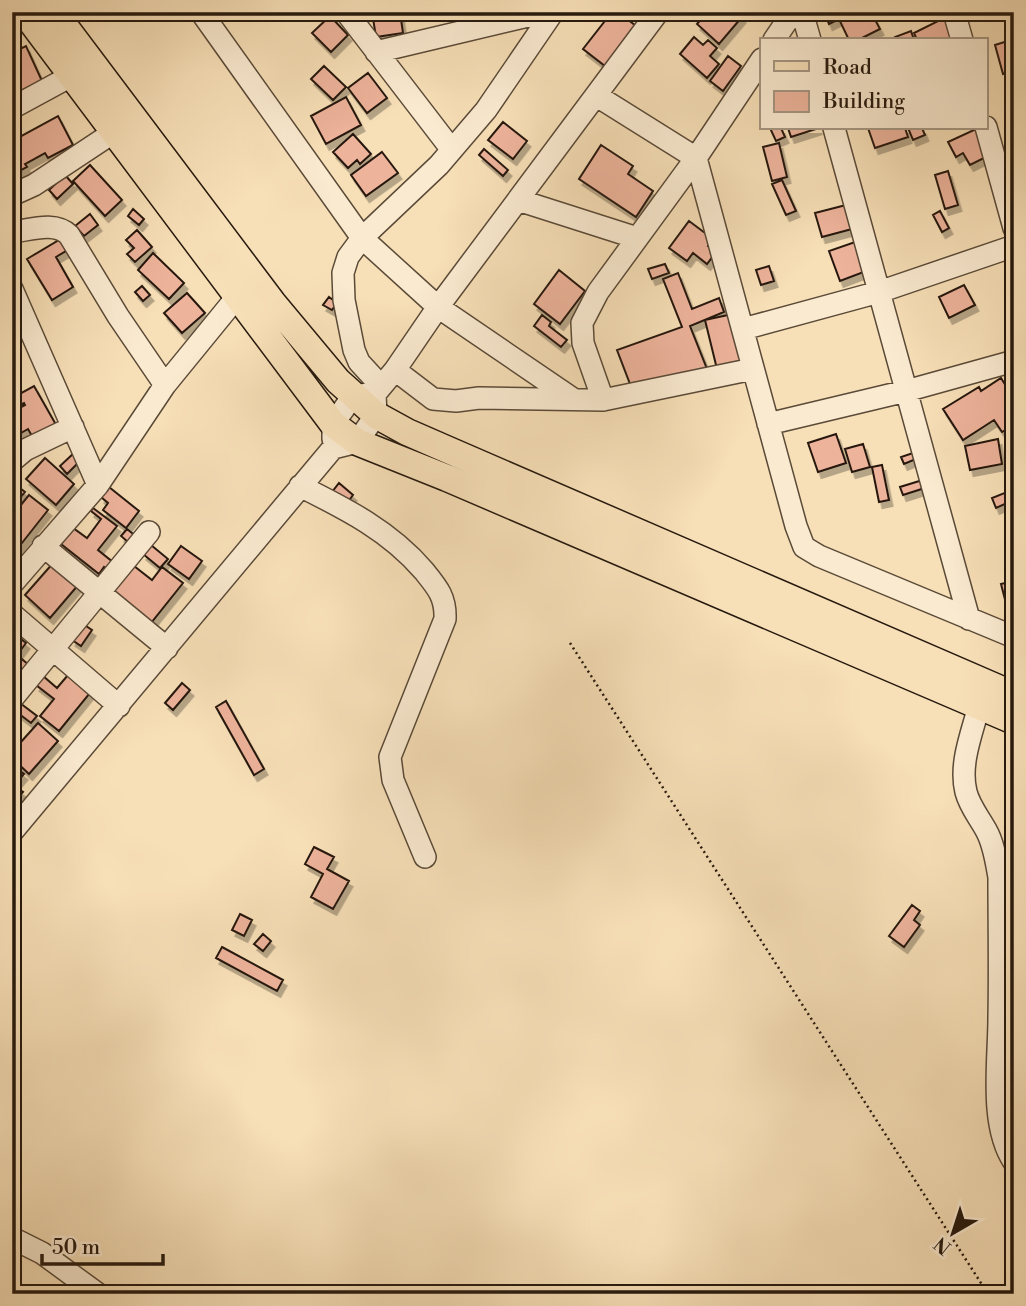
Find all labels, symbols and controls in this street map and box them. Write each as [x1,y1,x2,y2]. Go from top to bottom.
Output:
legend [760,38,988,130]
text: Road [823,55,872,81]
text: Building [822,89,905,115]
north arrow [918,1198,988,1268]
scale bar [42,1222,163,1266]
text: N [930,1231,956,1259]
text: 50 m [52,1235,100,1261]

